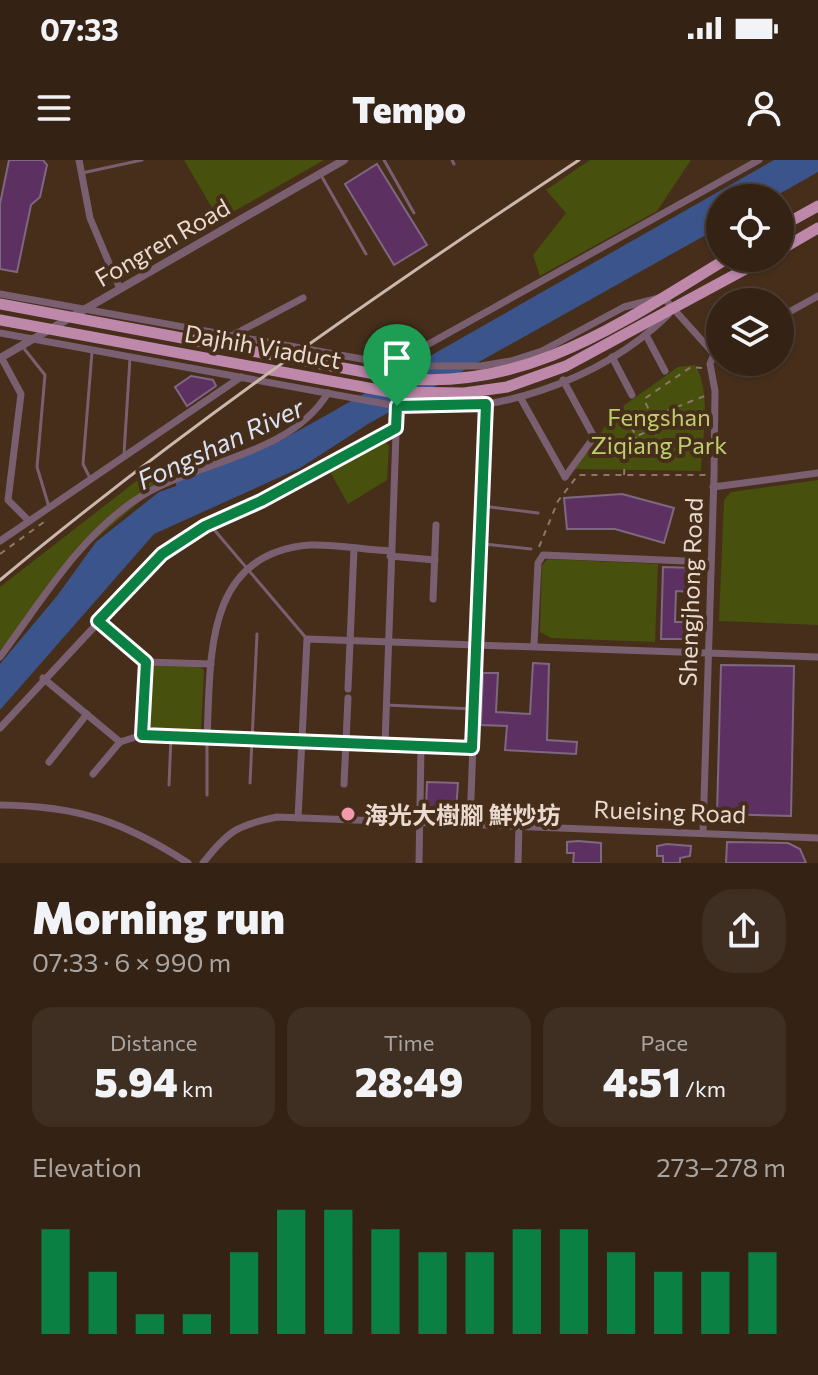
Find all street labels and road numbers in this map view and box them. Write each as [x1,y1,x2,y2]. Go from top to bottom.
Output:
street label: Fongren Road [90,192,234,292]
street label: Dajhih Viaduct [182,318,344,374]
street label: Shengjhong Road [672,497,708,687]
street label: Rueising Road [593,794,747,828]

